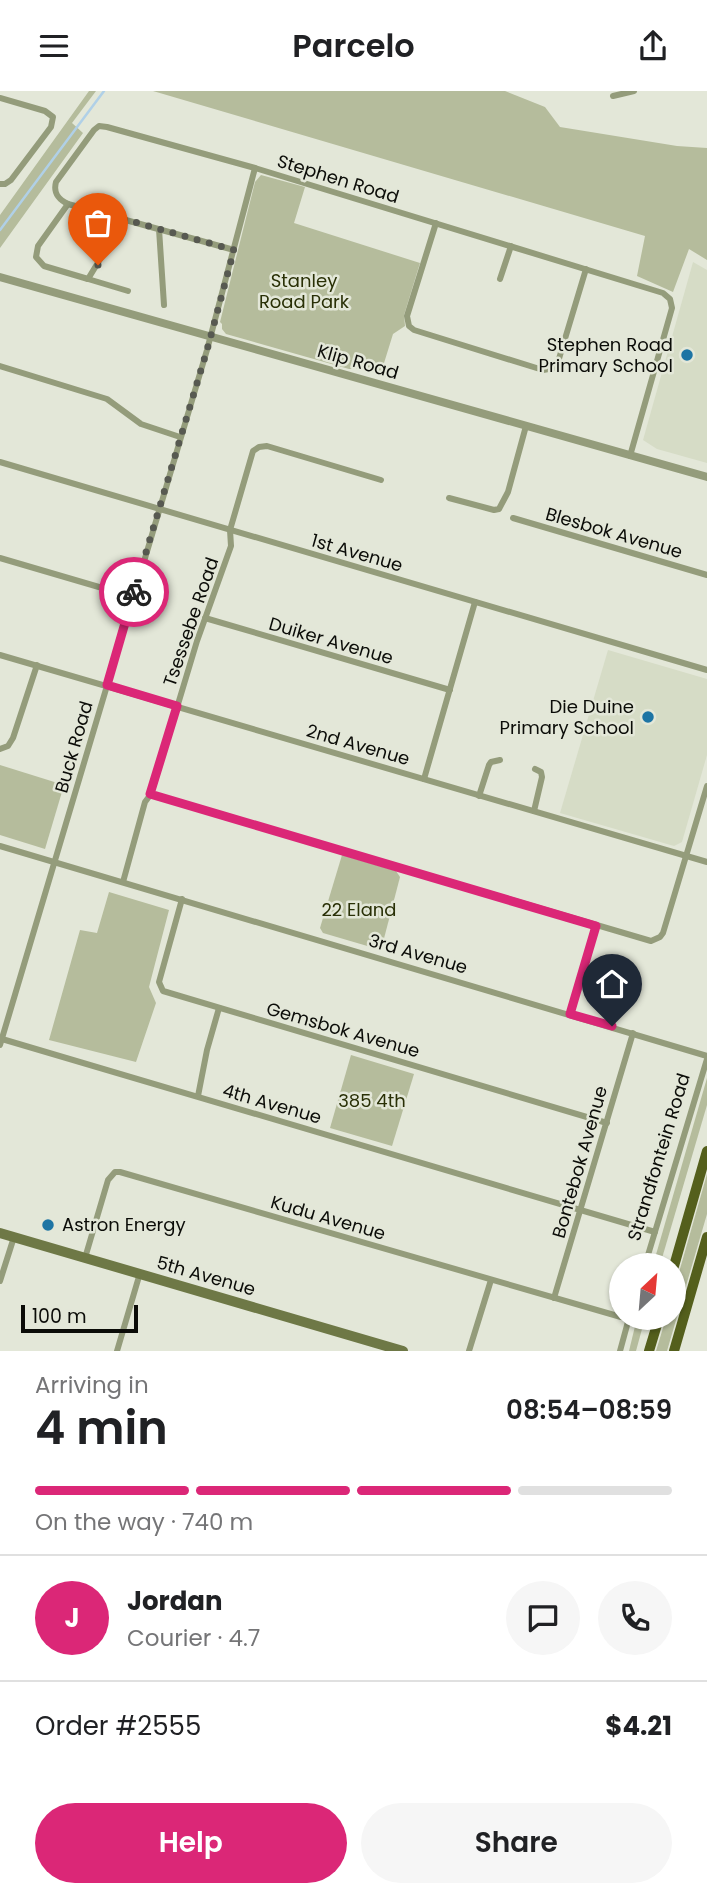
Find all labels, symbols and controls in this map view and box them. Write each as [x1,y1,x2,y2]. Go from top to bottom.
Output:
text: Parcelo [292,23,415,68]
icon: menu [35,27,73,65]
icon: share [634,27,672,65]
street label: Stephen Road [274,148,402,209]
pin [68,193,128,265]
icon: bag [79,204,117,242]
park label: Stanley Road Park [259,268,350,314]
place label: Stephen Road Primary School [539,332,673,378]
street label: Klip Road [315,338,402,385]
marker: Stephen Road Primary School [679,347,695,363]
street label: Blesbok Avenue [543,501,686,564]
street label: 1st Avenue [308,528,406,578]
street label: Tsessebe Road [157,554,224,690]
courier [99,557,169,627]
icon: bike [115,573,153,611]
street label: Duiker Avenue [266,611,396,670]
place label: Die Duine Primary School [500,694,634,740]
street label: Buck Road [48,698,99,796]
marker: Die Duine Primary School [640,709,656,725]
street label: 2nd Avenue [304,718,413,771]
park label: 22 Eland [321,897,397,922]
street label: 3rd Avenue [366,927,471,980]
pin [582,954,642,1026]
icon: home [593,965,631,1003]
street label: Gemsbok Avenue [264,996,423,1063]
street label: Strandfontein Road [621,1070,696,1244]
street label: 4th Avenue [220,1077,325,1130]
street label: Bontebok Avenue [546,1083,613,1241]
park label: 385 4th [338,1088,406,1113]
street label: Kudu Avenue [268,1189,388,1246]
place label: Astron Energy [62,1212,186,1237]
marker: Astron Energy [40,1217,56,1233]
street label: 5th Avenue [154,1249,259,1302]
north arrow [609,1253,686,1330]
map controls [609,1253,686,1330]
scale bar [21,1302,138,1334]
text: 100 m [32,1303,87,1330]
text: Arriving in [35,1369,149,1401]
text: 08:54–08:59 [506,1392,672,1428]
text: 4 min [35,1396,168,1460]
text: On the way · 740 m [35,1506,253,1538]
button: chat [506,1581,580,1655]
button: phone [598,1581,672,1655]
text: Jordan [127,1583,223,1619]
text: J [64,1600,80,1636]
text: Courier · 4.7 [127,1622,260,1654]
text: Order #2555 [35,1708,201,1744]
text: $4.21 [605,1708,672,1744]
button: Help [35,1803,347,1883]
button: Share [361,1803,672,1883]

